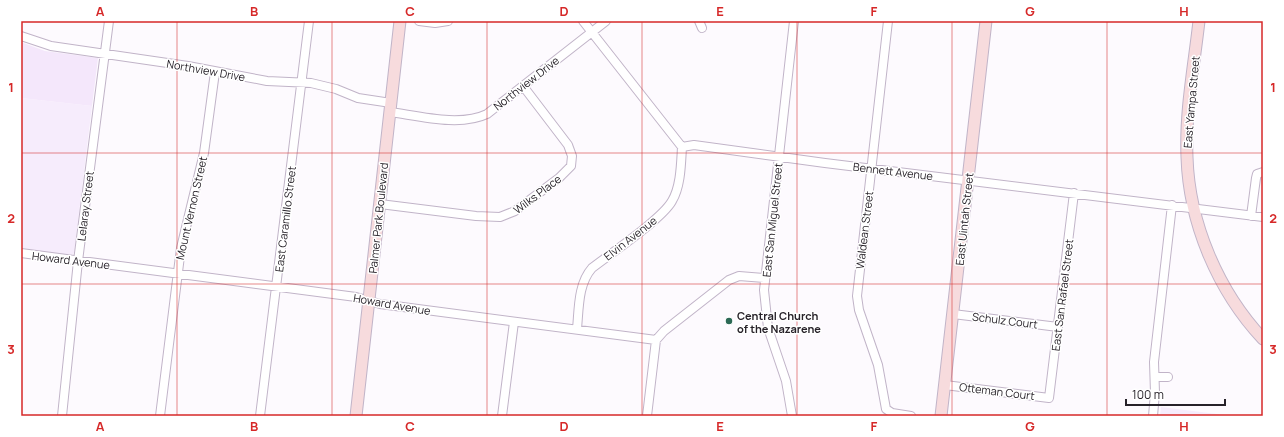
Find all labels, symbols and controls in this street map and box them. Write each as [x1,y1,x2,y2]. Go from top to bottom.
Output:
text: A [96,2,105,20]
text: B [250,2,258,20]
text: C [405,2,415,20]
text: D [559,2,569,20]
text: E [716,2,724,20]
text: F [871,2,878,20]
text: G [1025,2,1035,20]
text: H [1179,2,1189,20]
street label: Northview Drive [490,52,562,113]
street label: East Yampa Street [1179,55,1203,149]
street label: Northview Drive [165,56,247,84]
text: 1 [8,78,14,96]
text: 1 [1270,78,1276,96]
street label: Mount Vernon Street [172,155,210,261]
street label: Bennett Avenue [852,159,934,183]
street label: Palmer Park Boulevard [365,162,391,274]
street label: East San Miguel Street [759,162,785,278]
street label: East Caramillo Street [271,165,299,273]
street label: Lelaray Street [73,170,97,242]
street label: Wilks Place [510,171,564,217]
street label: East Uintah Street [952,172,976,266]
street label: Waldean Street [852,190,876,270]
text: 2 [7,209,15,227]
text: 2 [1269,209,1277,227]
street label: Elvin Avenue [600,212,660,263]
street label: East San Rafael Street [1048,238,1076,352]
street label: Howard Avenue [31,248,111,272]
street label: Howard Avenue [352,290,432,318]
place label: Central Church of the Nazarene [737,308,821,336]
street label: Schulz Court [971,309,1039,331]
marker: Central Church of the Nazarene [724,316,734,326]
text: 3 [7,340,15,358]
text: 3 [1269,340,1277,358]
street label: Otteman Court [958,379,1036,403]
scale bar [1126,381,1225,407]
text: 100 m [1132,386,1164,403]
text: A [96,417,105,435]
text: B [250,417,258,435]
text: C [405,417,415,435]
text: D [559,417,569,435]
text: E [716,417,724,435]
text: F [871,417,878,435]
text: G [1025,417,1035,435]
text: H [1179,417,1189,435]

